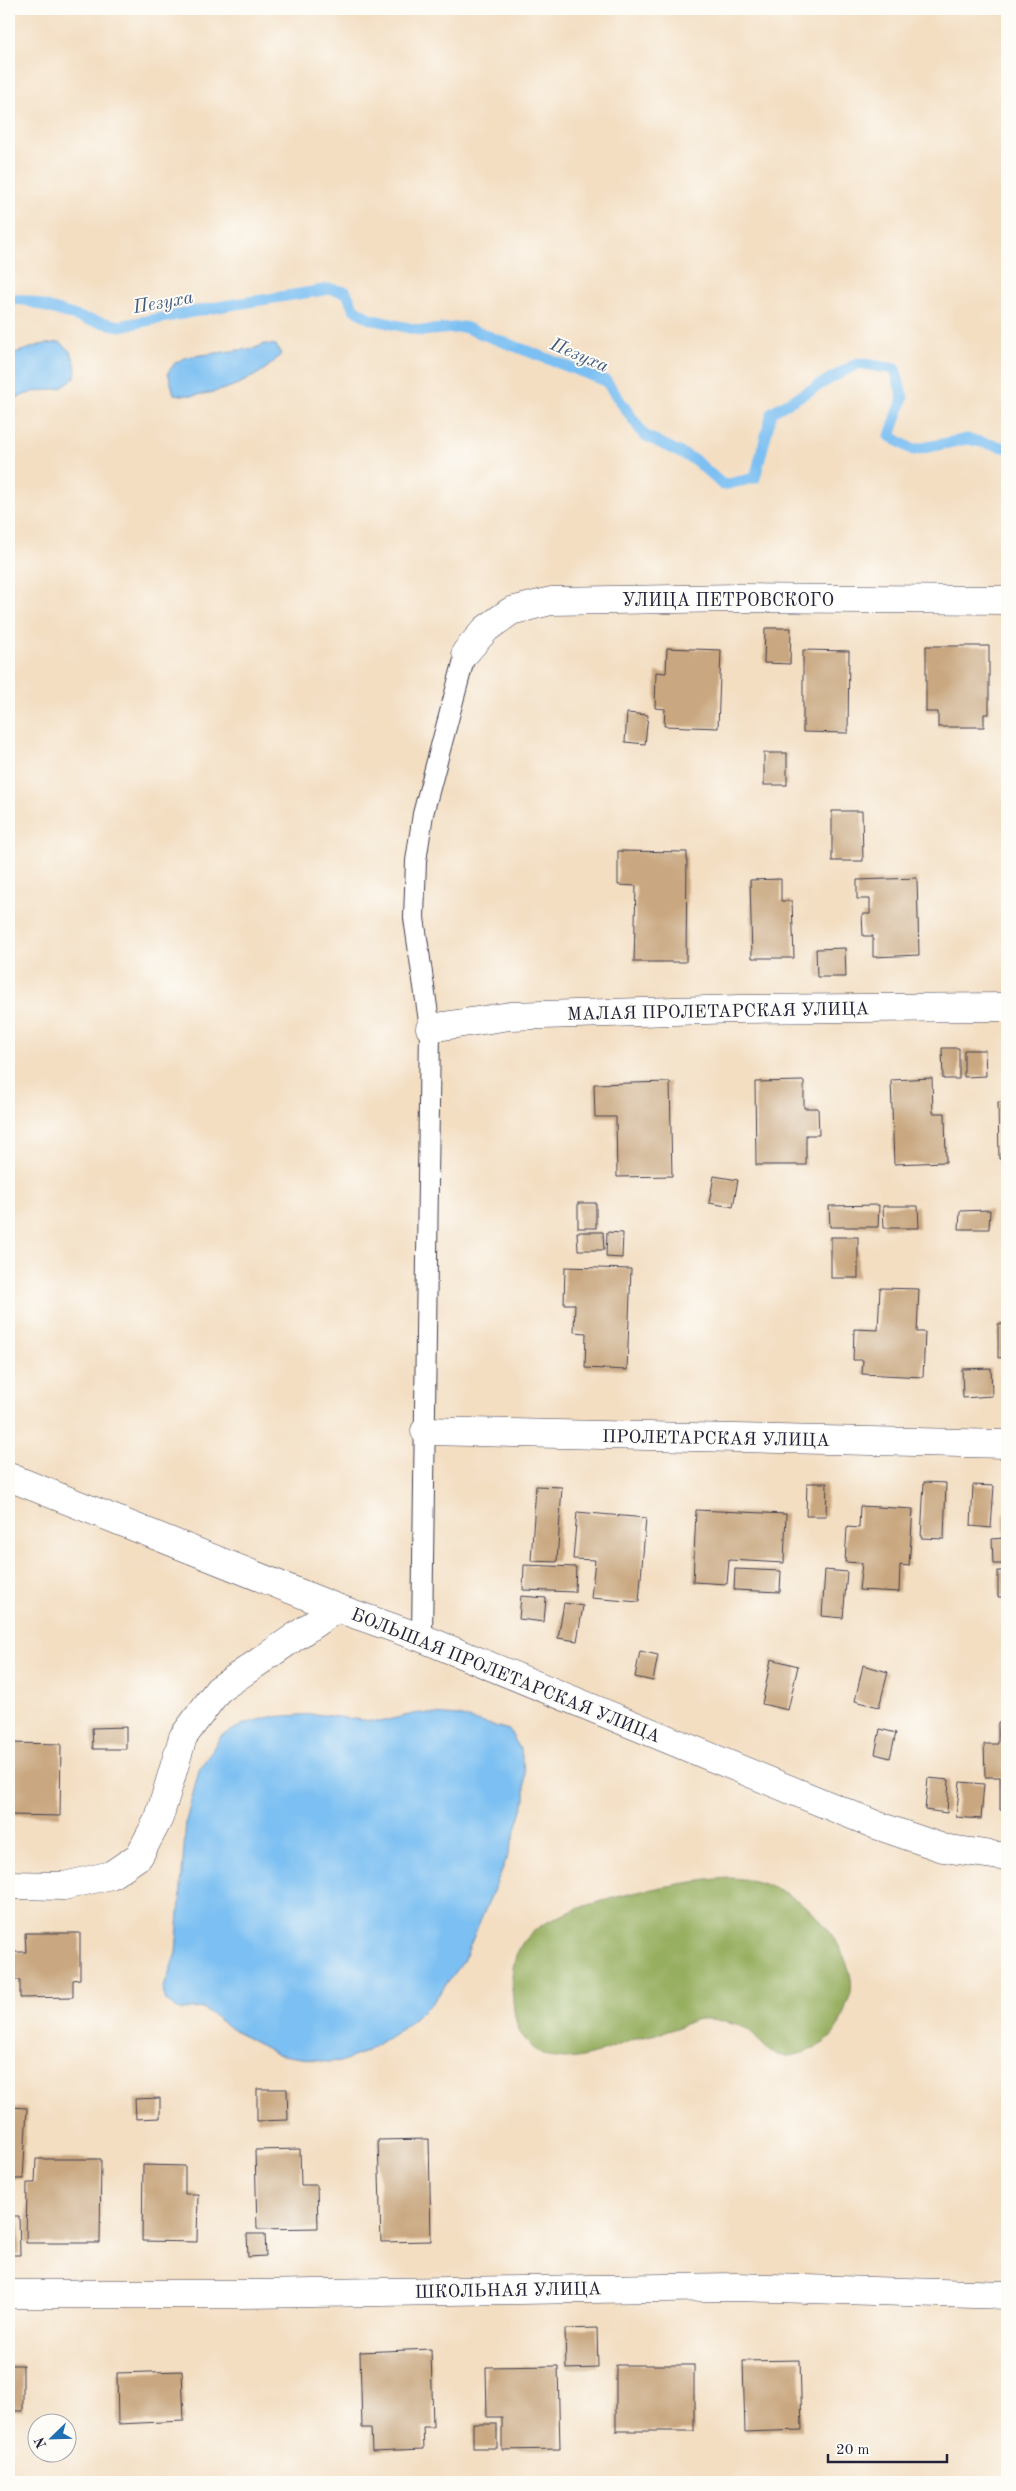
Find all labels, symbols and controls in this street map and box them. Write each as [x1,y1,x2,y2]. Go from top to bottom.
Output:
water label: Пезуха [131,289,195,318]
water label: Пезуха [546,335,611,377]
street label: УЛИЦА ПЕТРОВСКОГО [622,592,834,610]
street label: МАЛАЯ ПРОЛЕТАРСКАЯ УЛИЦА [567,1000,870,1024]
street label: ПРОЛЕТАРСКАЯ УЛИЦА [602,1428,830,1450]
street label: БОЛЬШАЯ ПРОЛЕТАРСКАЯ УЛИЦА [349,1605,663,1746]
street label: ШКОЛЬНАЯ УЛИЦА [415,2280,602,2302]
north arrow [28,2414,78,2464]
scale bar [828,2431,947,2463]
text: N [32,2435,49,2450]
text: 20 m [836,2443,870,2458]

